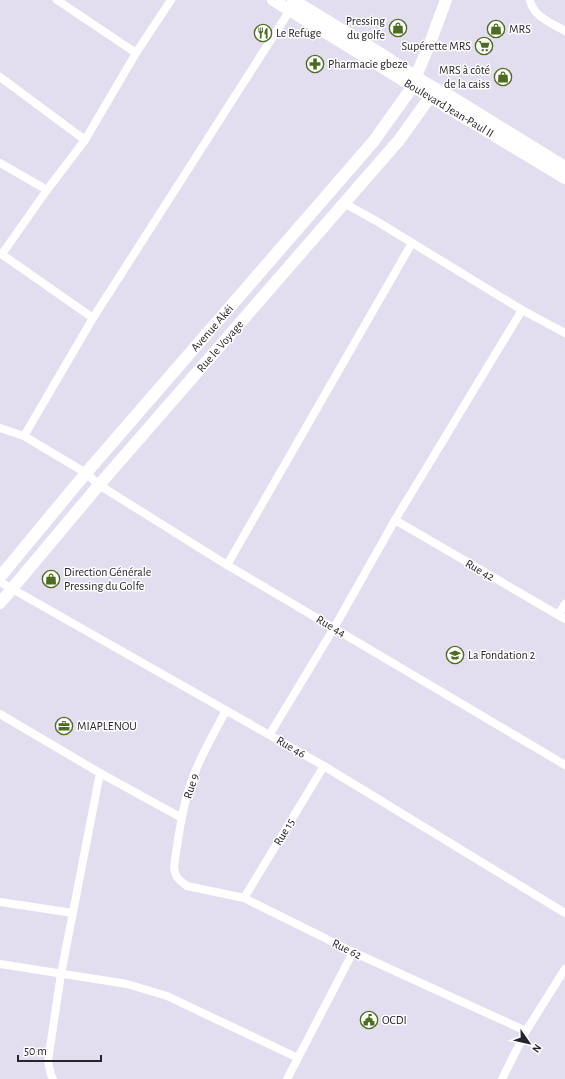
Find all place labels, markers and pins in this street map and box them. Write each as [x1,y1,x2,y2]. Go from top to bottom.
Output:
place label: Pressing du golfe [346,15,385,41]
shop icon: Pressing du golfe [388,18,408,38]
shop icon: MRS [486,19,506,39]
restaurant icon: Le Refuge [253,23,273,43]
place label: MRS [509,23,531,35]
place label: Le Refuge [276,27,321,39]
supermarket icon: Supérette MRS [474,36,494,56]
place label: Supérette MRS [401,40,471,52]
pharmacy icon: Pharmacie gbeze [305,54,325,74]
place label: Pharmacie gbeze [328,58,408,70]
place label: MRS à côté de la caiss [439,64,490,90]
shop icon: MRS à côté de la caiss [493,67,513,87]
place label: Direction Générale Pressing du Golfe [64,566,151,592]
shop icon: Direction Générale Pressing du Golfe [41,569,61,589]
school or university icon: La Fondation 2 [445,645,465,665]
place label: La Fondation 2 [468,649,536,661]
office icon: MIAPLENOU [54,716,74,736]
place label: MIAPLENOU [77,720,137,732]
public building icon: OCDI [359,1010,379,1030]
place label: OCDI [382,1014,407,1026]

